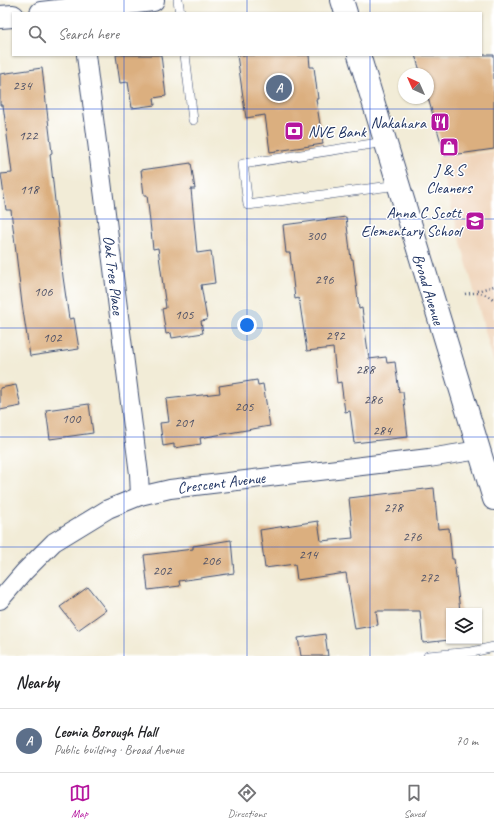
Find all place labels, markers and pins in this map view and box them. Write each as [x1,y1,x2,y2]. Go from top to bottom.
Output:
pin: A [266,73,292,103]
restaurant icon: Nakahara [429,111,451,133]
place label: Nakahara [371,113,427,133]
bank icon: NVE Bank [283,120,305,142]
place label: NVE Bank [308,122,367,142]
shop icon: J & S Cleaners [438,136,460,158]
place label: J & S Cleaners [426,160,473,198]
place label: Anna C Scott Elementary School [361,203,464,241]
school or university icon: Anna C Scott Elementary School [464,210,486,232]

